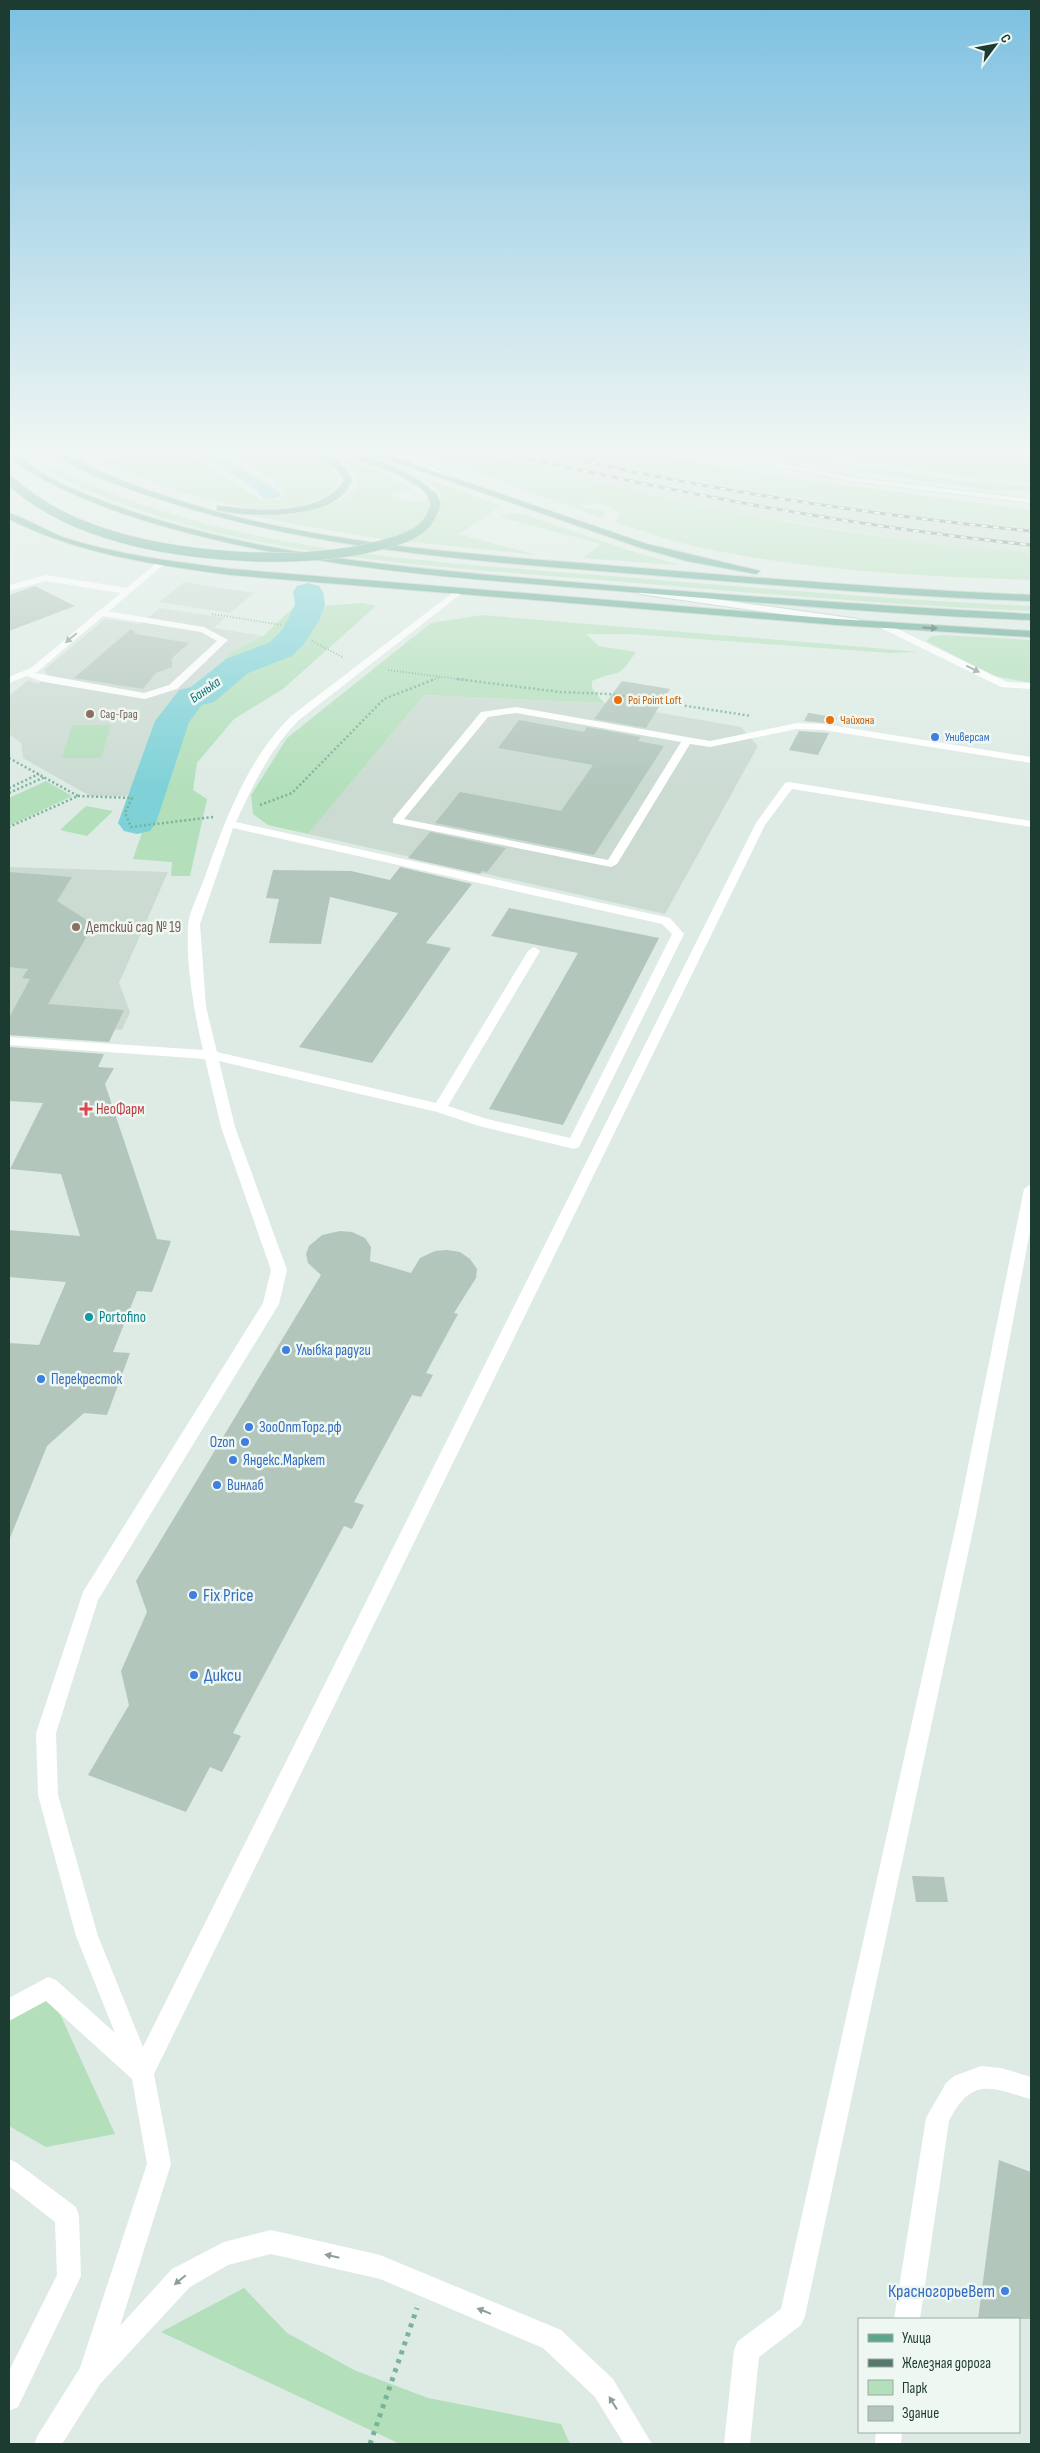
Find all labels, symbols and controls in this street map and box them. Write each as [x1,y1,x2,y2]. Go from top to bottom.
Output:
north arrow [970,20,1020,70]
text: С [996,31,1015,46]
one-way arrow [922,624,938,632]
one-way arrow [65,632,77,643]
one-way arrow [966,665,980,673]
water label: Банька [186,673,224,707]
place label: Poi Point Loft [628,693,682,708]
marker: Poi Point Loft [612,694,624,706]
place label: Сад-Град [100,707,138,722]
marker: Сад-Град [84,708,96,720]
place label: Чайхона [840,713,875,728]
marker: Чайхона [824,714,836,726]
place label: Универсам [945,730,990,745]
marker: Универсам [929,731,941,743]
place label: Детский сад № 19 [86,918,181,937]
marker: Детский сад № 19 [70,921,82,933]
place label: НеоФарм [96,1100,145,1119]
marker: НеоФарм [80,1103,92,1115]
place label: Portofino [99,1308,146,1327]
marker: Portofino [83,1311,95,1323]
place label: Улыбка радуги [296,1341,371,1360]
marker: Улыбка радуги [280,1344,292,1356]
place label: Перекресток [51,1370,123,1389]
marker: Перекресток [35,1373,47,1385]
place label: ЗооОптТорг.рф [259,1418,342,1437]
marker: ЗооОптТорг.рф [243,1421,255,1433]
place label: Ozon [210,1433,235,1452]
marker: Ozon [239,1436,251,1448]
place label: Яндекс.Маркет [243,1451,325,1470]
marker: Яндекс.Маркет [227,1454,239,1466]
place label: Винлаб [227,1476,264,1495]
marker: Винлаб [211,1479,223,1491]
place label: Fix Price [203,1585,254,1606]
marker: Fix Price [187,1589,199,1601]
place label: Дикси [204,1665,241,1686]
marker: Дикси [188,1669,200,1681]
one-way arrow [324,2252,339,2260]
one-way arrow [173,2275,186,2286]
place label: КрасногорьеВет [888,2281,995,2302]
marker: КрасногорьеВет [999,2285,1011,2297]
one-way arrow [477,2307,491,2315]
legend [858,2318,1020,2433]
text: Улица [902,2329,931,2348]
text: Железная дорога [902,2354,991,2373]
text: Парк [902,2379,928,2398]
one-way arrow [609,2396,618,2409]
text: Здание [902,2404,939,2423]

